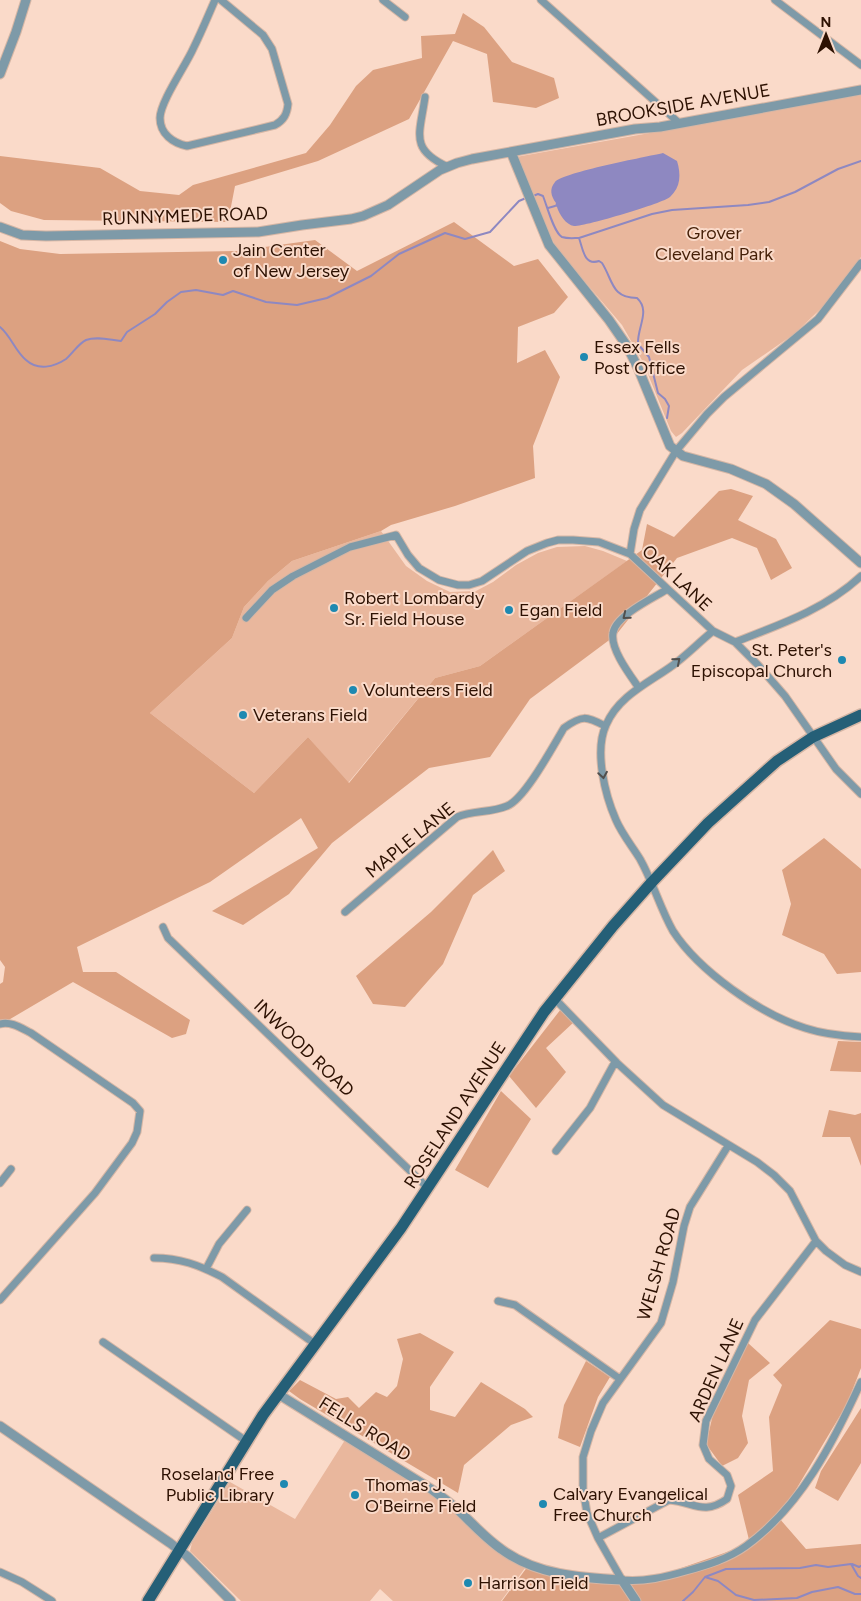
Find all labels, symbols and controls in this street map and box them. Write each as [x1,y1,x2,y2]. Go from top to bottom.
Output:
north arrow [801,10,851,60]
text: N [821,14,831,31]
street label: BROOKSIDE AVENUE [594,79,772,131]
street label: RUNNYMEDE ROAD [102,202,268,230]
park label: Grover Cleveland Park [655,222,773,265]
place label: Jain Center of New Jersey [233,239,350,282]
marker: Jain Center of New Jersey [217,254,229,266]
place label: Essex Fells Post Office [594,336,685,379]
marker: Essex Fells Post Office [578,351,590,363]
street label: OAK LANE [637,540,717,616]
place label: Robert Lombardy Sr. Field House [344,587,485,630]
place label: Egan Field [519,599,602,621]
marker: Robert Lombardy Sr. Field House [328,602,340,614]
marker: Egan Field [503,604,515,616]
one-way arrow [623,611,632,619]
place label: St. Peter's Episcopal Church [691,639,832,682]
marker: St. Peter's Episcopal Church [836,654,848,666]
one-way arrow [671,659,680,667]
place label: Volunteers Field [363,679,493,701]
marker: Volunteers Field [347,684,359,696]
place label: Veterans Field [253,704,368,726]
marker: Veterans Field [237,709,249,721]
one-way arrow [598,770,608,779]
street label: MAPLE LANE [361,797,459,883]
street label: INWOOD ROAD [249,995,359,1101]
street label: ROSELAND AVENUE [399,1037,511,1193]
street label: WELSH ROAD [632,1205,686,1323]
street label: ARDEN LANE [683,1315,749,1425]
street label: FELLS ROAD [315,1392,415,1466]
place label: Roseland Free Public Library [161,1463,275,1506]
place label: Thomas J. O'Beirne Field [365,1474,476,1517]
marker: Roseland Free Public Library [278,1478,290,1490]
place label: Calvary Evangelical Free Church [553,1483,708,1526]
marker: Thomas J. O'Beirne Field [349,1489,361,1501]
marker: Calvary Evangelical Free Church [537,1498,549,1510]
place label: Harrison Field [478,1572,589,1594]
marker: Harrison Field [462,1577,474,1589]

